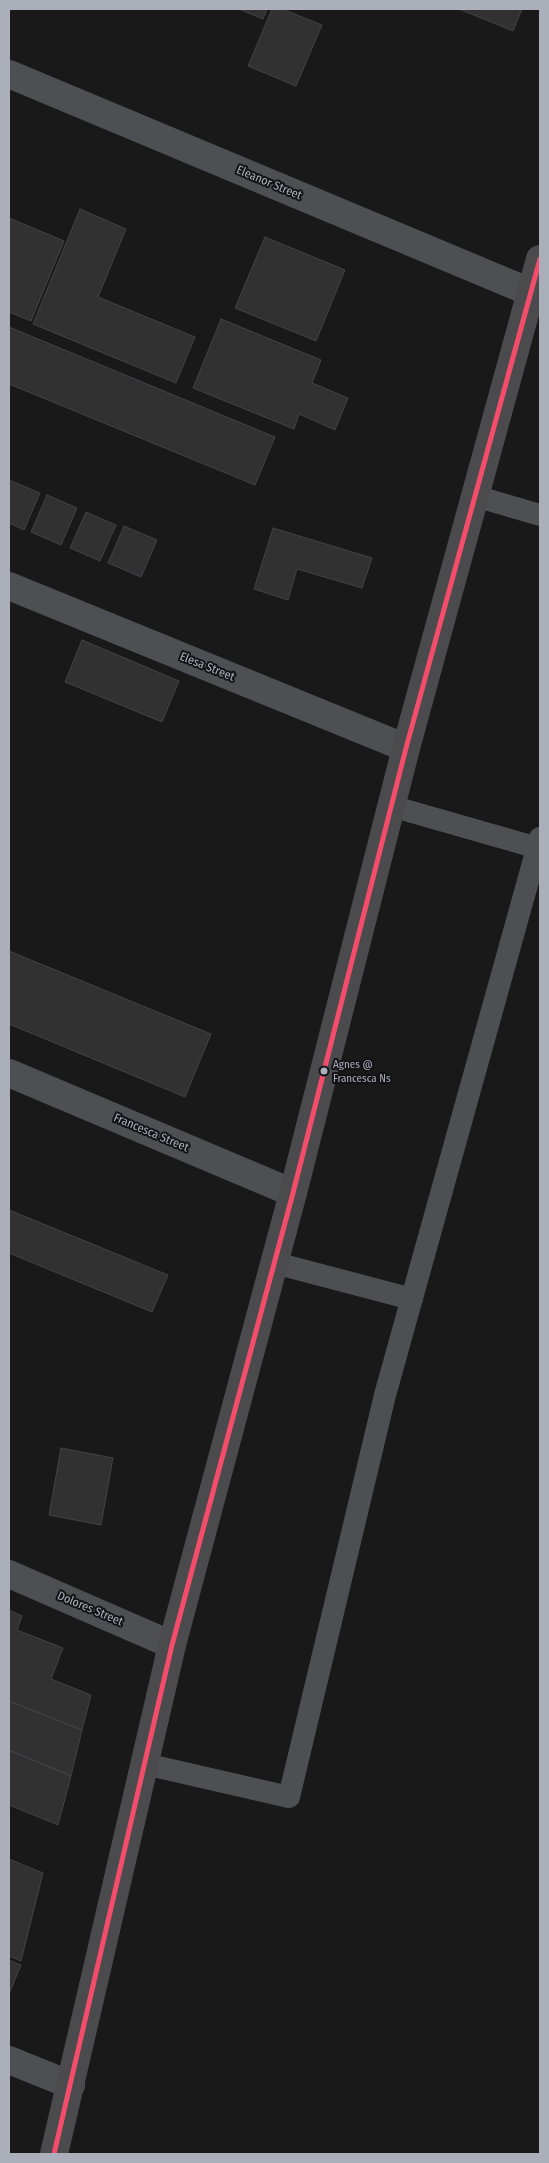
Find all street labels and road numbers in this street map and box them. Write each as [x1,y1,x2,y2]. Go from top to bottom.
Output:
street label: Eleanor Street [234,163,304,203]
street label: Elesa Street [177,649,237,685]
street label: Francesca Street [111,1111,191,1155]
street label: Dolores Street [55,1589,125,1629]

